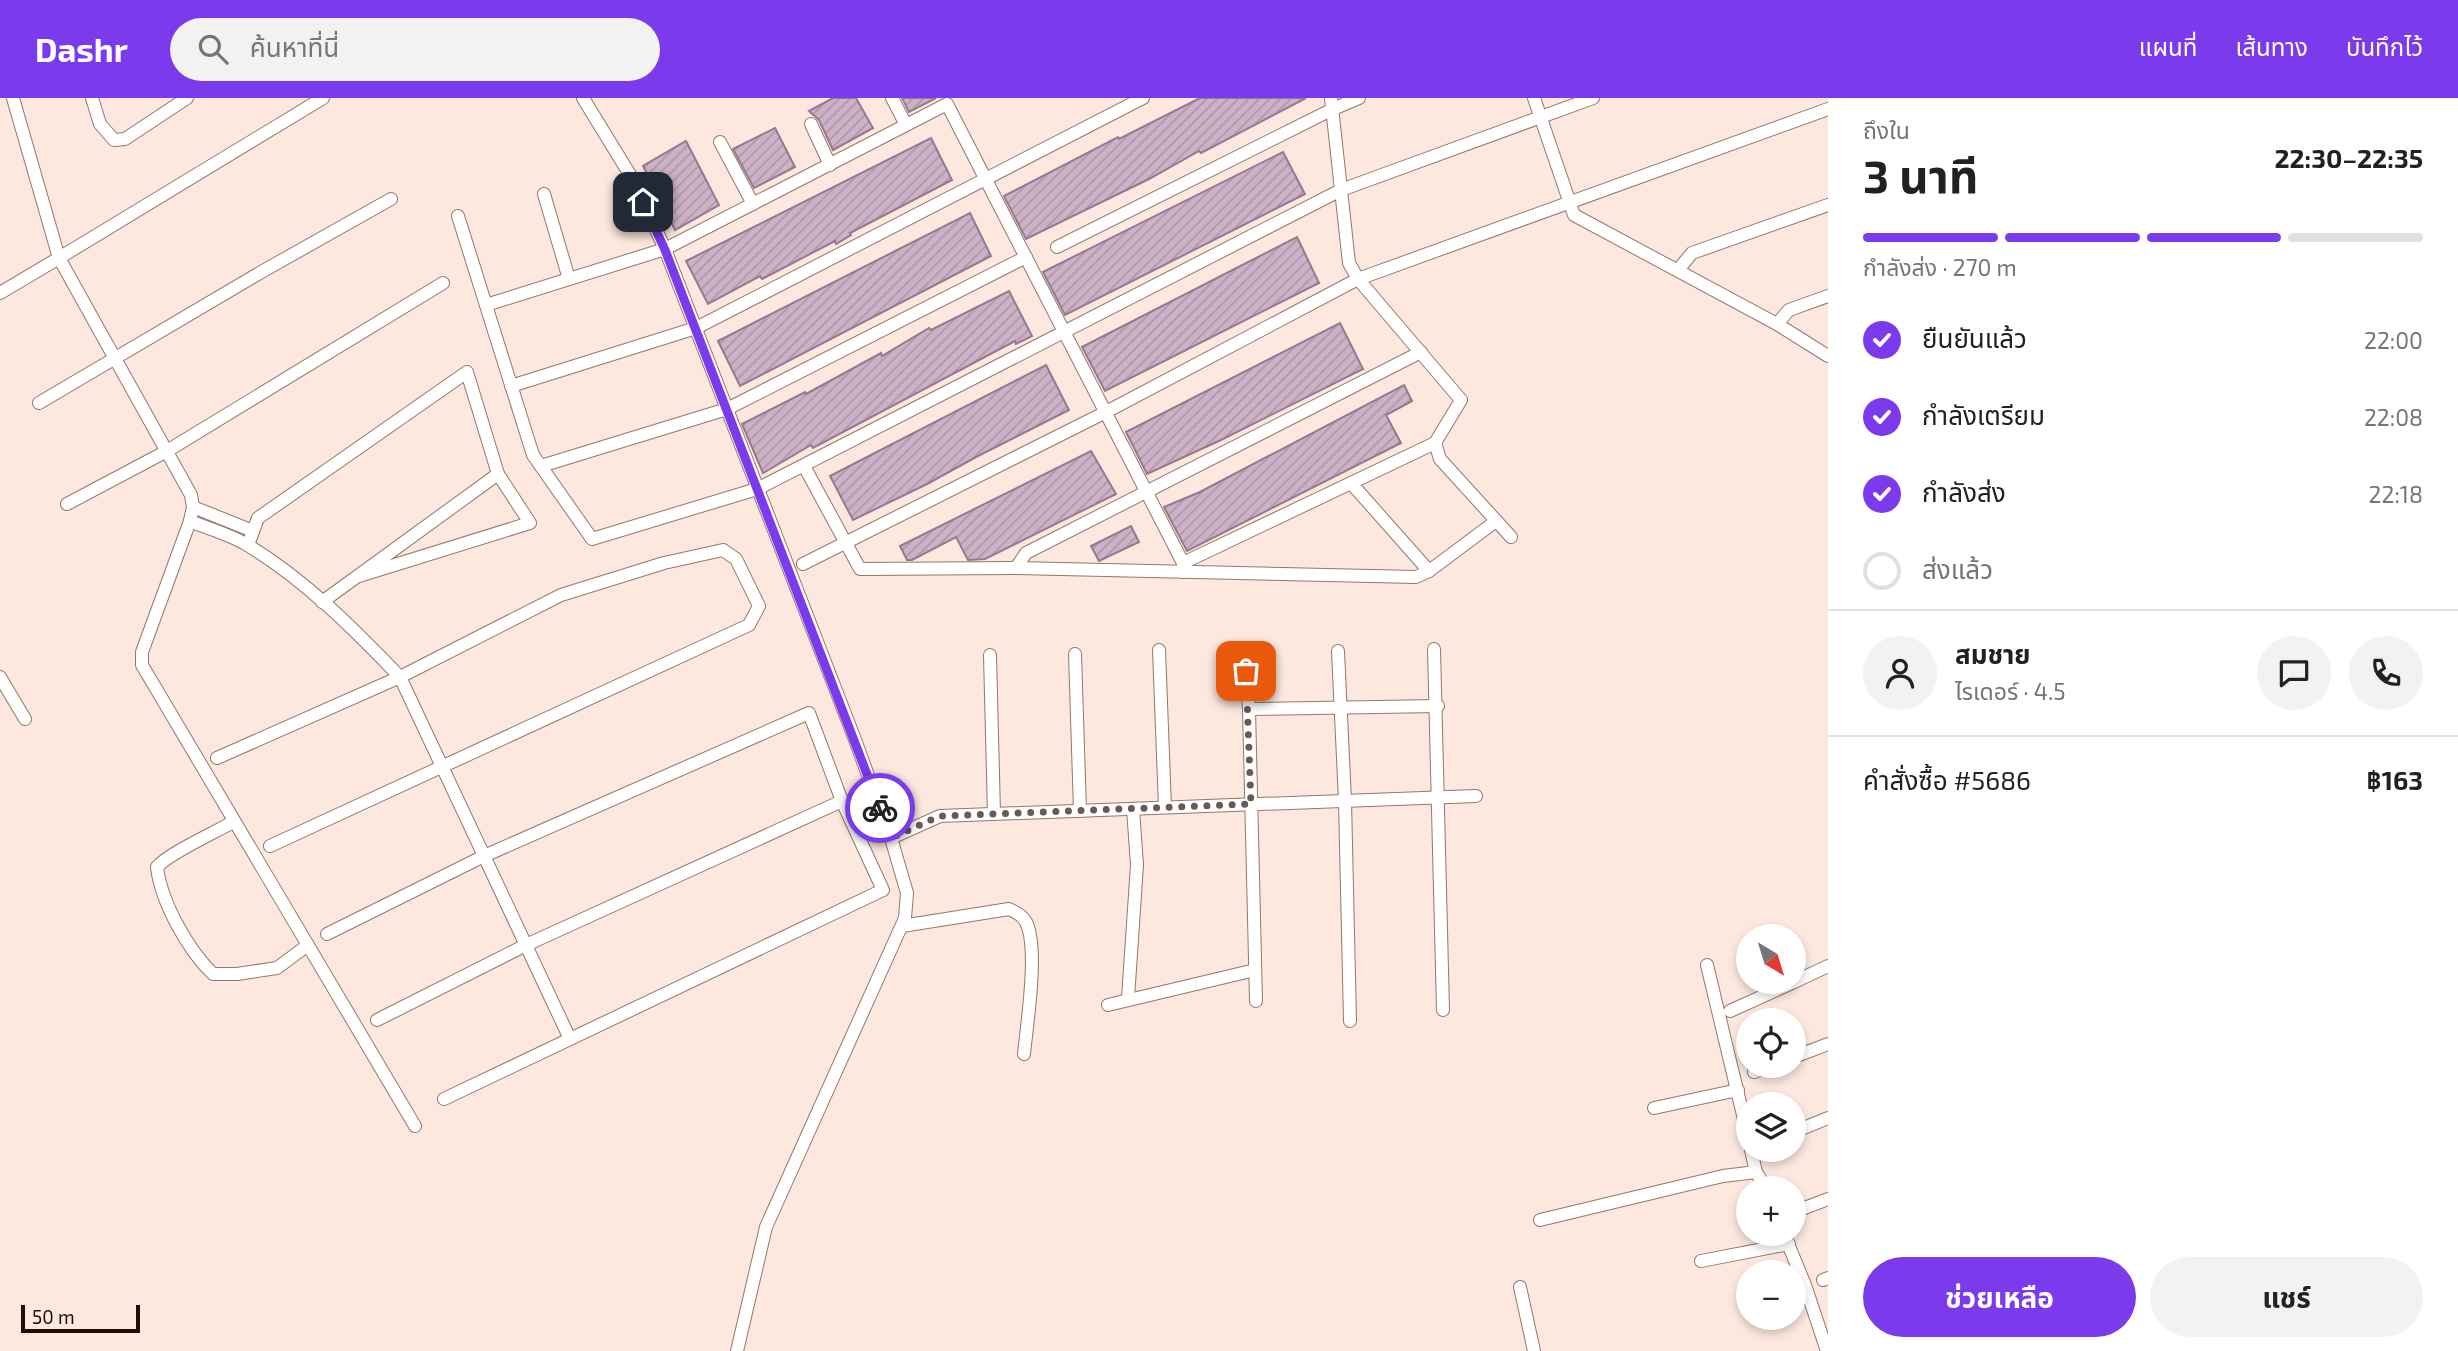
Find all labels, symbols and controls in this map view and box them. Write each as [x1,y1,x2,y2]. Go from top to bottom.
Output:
search box [170,18,660,81]
text: Dashr [35,29,128,69]
icon: search [194,30,232,68]
text: ค้นหาที่นี่ [250,31,339,62]
text: แผนที่ [2139,32,2197,61]
text: เส้นทาง [2235,32,2308,61]
text: บันทึกไว้ [2346,32,2423,61]
text: ถึงใน [1863,116,1910,144]
text: 22:30–22:35 [2274,142,2423,173]
text: 3 นาที [1863,147,1978,202]
pin [613,172,673,232]
icon: home [624,183,662,221]
text: กำลังส่ง · 270 m [1863,253,2017,281]
icon: check [1863,321,1901,359]
text: ยืนยันแล้ว [1922,322,2027,353]
text: 22:00 [2364,326,2423,354]
icon: check [1863,398,1901,436]
text: กำลังเตรียม [1922,399,2045,430]
text: 22:08 [2364,403,2423,431]
icon: check [1863,475,1901,513]
text: กำลังส่ง [1922,476,2006,507]
text: 22:18 [2369,480,2423,508]
text: ส่งแล้ว [1922,553,1993,584]
button: person [1863,636,1937,710]
button: chat [2257,636,2331,710]
button: phone [2349,636,2423,710]
text: สมชาย [1955,638,2031,669]
pin [1216,641,1276,701]
icon: bag [1227,652,1265,690]
text: ไรเดอร์ · 4.5 [1955,677,2066,705]
text: คำสั่งซื้อ #5686 [1863,764,2031,795]
text: ฿163 [2367,764,2423,795]
courier [845,773,915,843]
icon: bike [861,789,899,827]
north arrow [1736,924,1806,994]
map controls [1736,924,1806,1330]
button: locate [1736,1008,1806,1078]
button: layers [1736,1092,1806,1162]
button: + [1736,1176,1806,1246]
button: ช่วยเหลือ [1863,1257,2136,1337]
button: แชร์ [2150,1257,2423,1337]
button: − [1736,1260,1806,1330]
scale bar [21,1302,140,1334]
text: 50 m [32,1305,75,1328]

